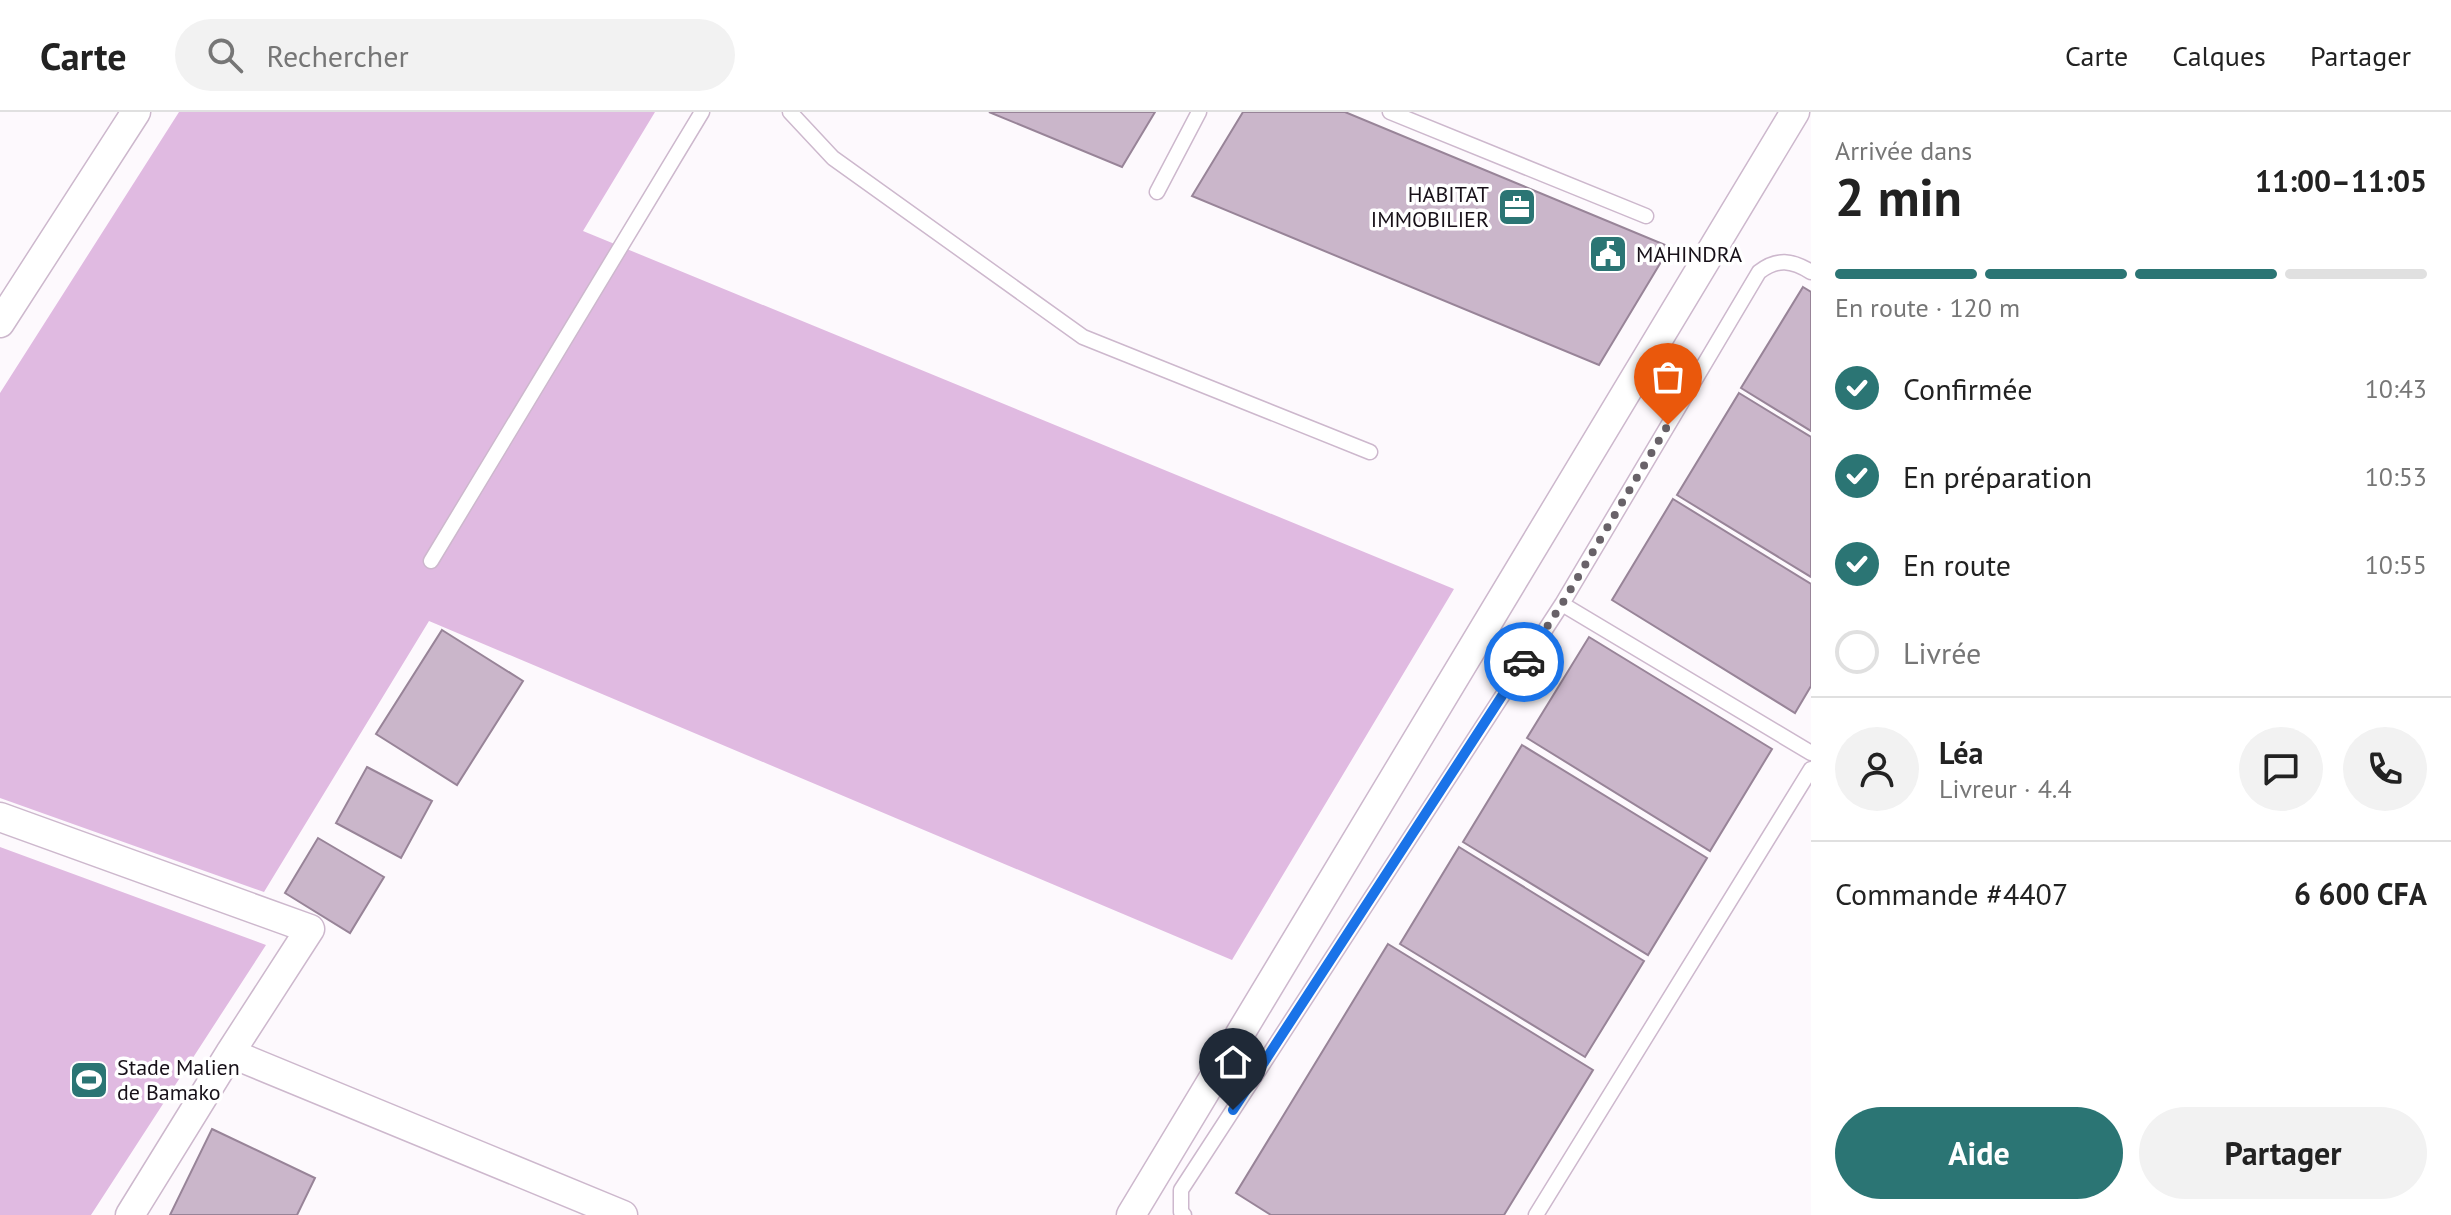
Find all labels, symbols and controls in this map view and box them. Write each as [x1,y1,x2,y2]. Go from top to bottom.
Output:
search box [175,19,735,91]
text: Carte [40,31,127,80]
icon: search [203,33,247,77]
text: Rechercher [267,36,409,75]
text: Carte [2065,37,2128,74]
text: Calques [2172,37,2266,74]
text: Partager [2310,37,2411,74]
text: Arrivée dans [1835,134,1972,167]
text: 11:00–11:05 [2255,161,2427,200]
text: 2 min [1835,163,1962,230]
place label: HABITAT IMMOBILIER [1371,180,1489,233]
office icon: HABITAT IMMOBILIER [1496,186,1538,228]
public building icon: MAHINDRA [1587,233,1629,275]
place label: MAHINDRA [1636,240,1742,268]
text: En route · 120 m [1835,291,2020,324]
pin [1634,343,1702,425]
icon: bag [1646,355,1690,399]
icon: check [1835,366,1879,410]
text: Confirmée [1903,369,2032,408]
text: 10:43 [2365,372,2427,405]
icon: check [1835,454,1879,498]
text: En préparation [1903,457,2092,496]
text: 10:53 [2365,460,2427,493]
icon: check [1835,542,1879,586]
text: En route [1903,545,2011,584]
text: 10:55 [2365,548,2427,581]
courier [1484,622,1564,702]
text: Livrée [1903,633,1981,672]
icon: car [1502,640,1546,684]
button: person [1835,727,1919,811]
button: chat [2239,727,2323,811]
button: phone [2343,727,2427,811]
text: Léa [1939,733,1984,772]
text: Livreur · 4.4 [1939,772,2072,805]
text: Commande #4407 [1835,874,2068,913]
text: 6 600 CFA [2294,874,2427,913]
pin [1199,1028,1267,1110]
icon: home [1211,1040,1255,1084]
place label: Stade Malien de Bamako [117,1053,240,1106]
sports icon: Stade Malien de Bamako [68,1059,110,1101]
button: Aide [1835,1107,2123,1199]
button: Partager [2139,1107,2427,1199]

